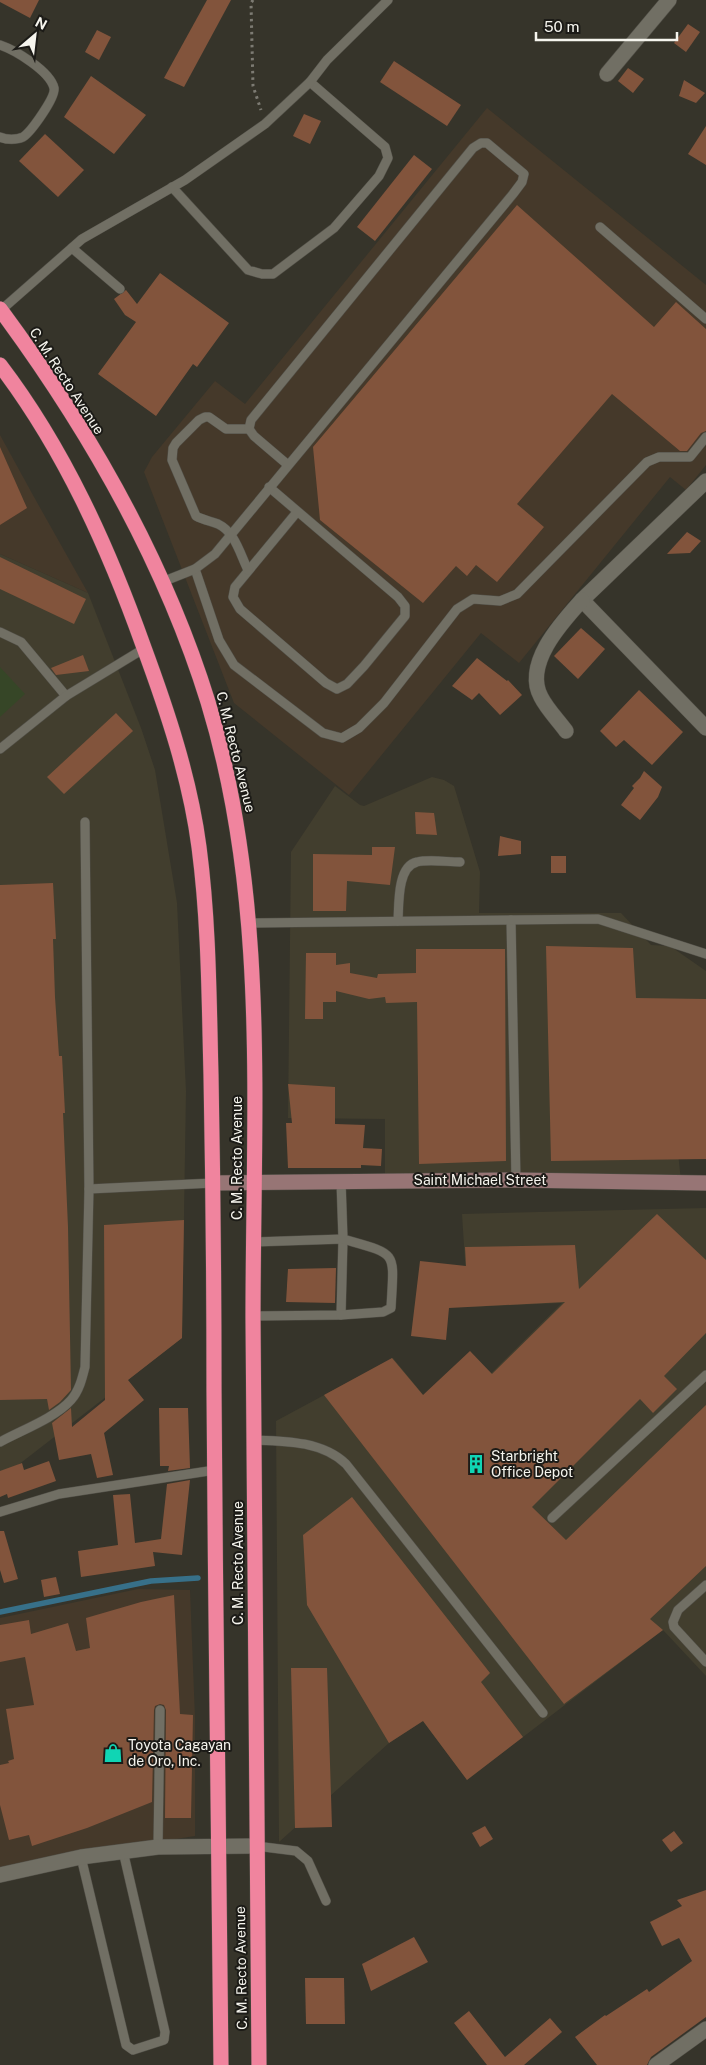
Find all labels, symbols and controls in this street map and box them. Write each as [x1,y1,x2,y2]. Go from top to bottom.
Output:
north arrow [10,10,60,60]
scale bar [536,10,677,42]
text: N [33,14,50,33]
text: 50 m [544,18,579,35]
street label: C. M. Recto Avenue [27,325,107,437]
street label: C. M. Recto Avenue [213,690,259,814]
street label: C. M. Recto Avenue [229,1096,245,1220]
street label: Saint Michael Street [414,1172,546,1188]
place label: Starbright Office Depot [491,1448,573,1480]
building icon: Starbright Office Depot [465,1453,487,1475]
street label: C. M. Recto Avenue [230,1501,246,1625]
place label: Toyota Cagayan de Oro, Inc. [128,1737,231,1769]
shop icon: Toyota Cagayan de Oro, Inc. [102,1742,124,1764]
street label: C. M. Recto Avenue [232,1906,250,2030]

